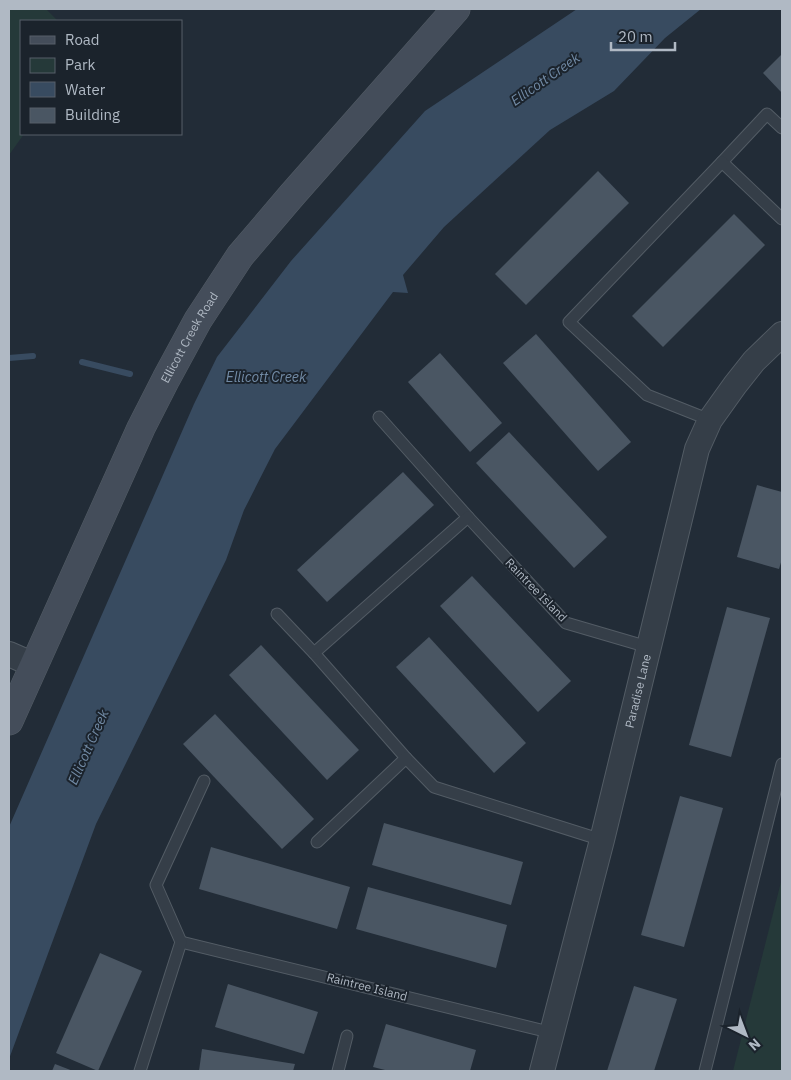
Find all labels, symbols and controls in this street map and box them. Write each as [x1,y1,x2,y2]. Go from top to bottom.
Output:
legend [20,20,182,135]
scale bar [611,20,675,52]
text: 20 m [618,27,653,46]
text: Road [65,30,100,49]
water label: Ellicott Creek [507,48,584,109]
text: Park [65,55,95,74]
text: Water [65,80,106,99]
text: Building [65,105,120,124]
street label: Ellicott Creek Road [157,289,221,385]
water label: Ellicott Creek [226,368,307,386]
street label: Raintree Island [502,555,570,625]
street label: Paradise Lane [622,652,654,729]
water label: Ellicott Creek [63,706,113,787]
street label: Raintree Island [325,969,409,1004]
north arrow [721,1010,771,1060]
text: N [745,1035,764,1055]

